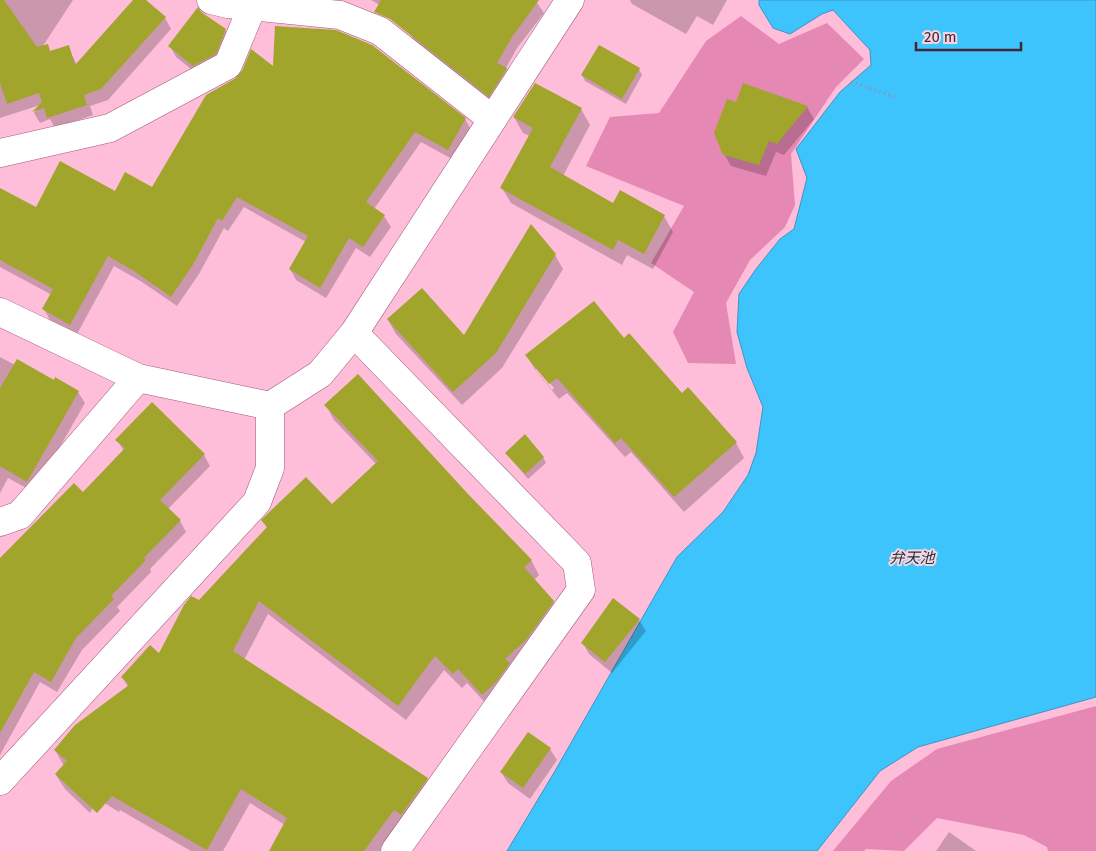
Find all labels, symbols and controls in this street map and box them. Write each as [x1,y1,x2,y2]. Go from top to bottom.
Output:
scale bar [916,20,1021,52]
text: 20 m [924,28,957,46]
water label: 弁天池 [889,549,936,567]

